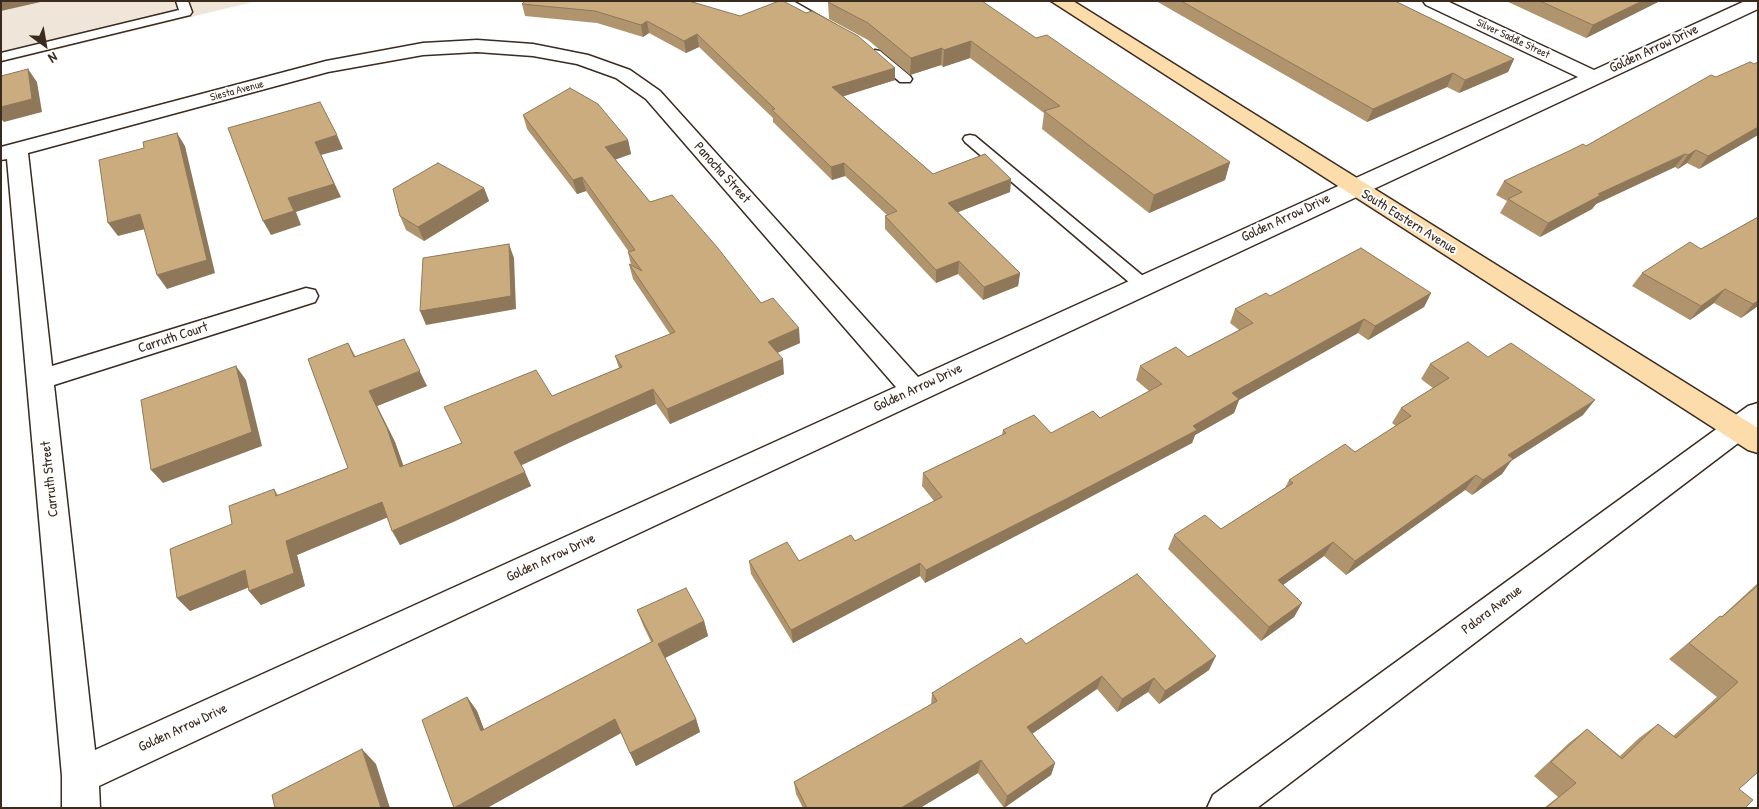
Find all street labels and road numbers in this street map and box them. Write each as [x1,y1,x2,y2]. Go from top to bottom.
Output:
street label: Silver Saddle Street [1474,16,1552,62]
street label: Golden Arrow Drive [1607,21,1701,77]
street label: Siesta Avenue [209,78,265,104]
street label: Panocha Street [690,139,754,207]
street label: South Eastern Avenue [1358,186,1460,258]
street label: Golden Arrow Drive [1239,190,1333,246]
street label: Carruth Court [136,319,210,357]
street label: Golden Arrow Drive [871,360,965,416]
street label: Carruth Street [38,440,62,518]
street label: Golden Arrow Drive [504,530,598,586]
street label: Palora Avenue [1459,582,1525,638]
street label: Golden Arrow Drive [136,700,230,756]

